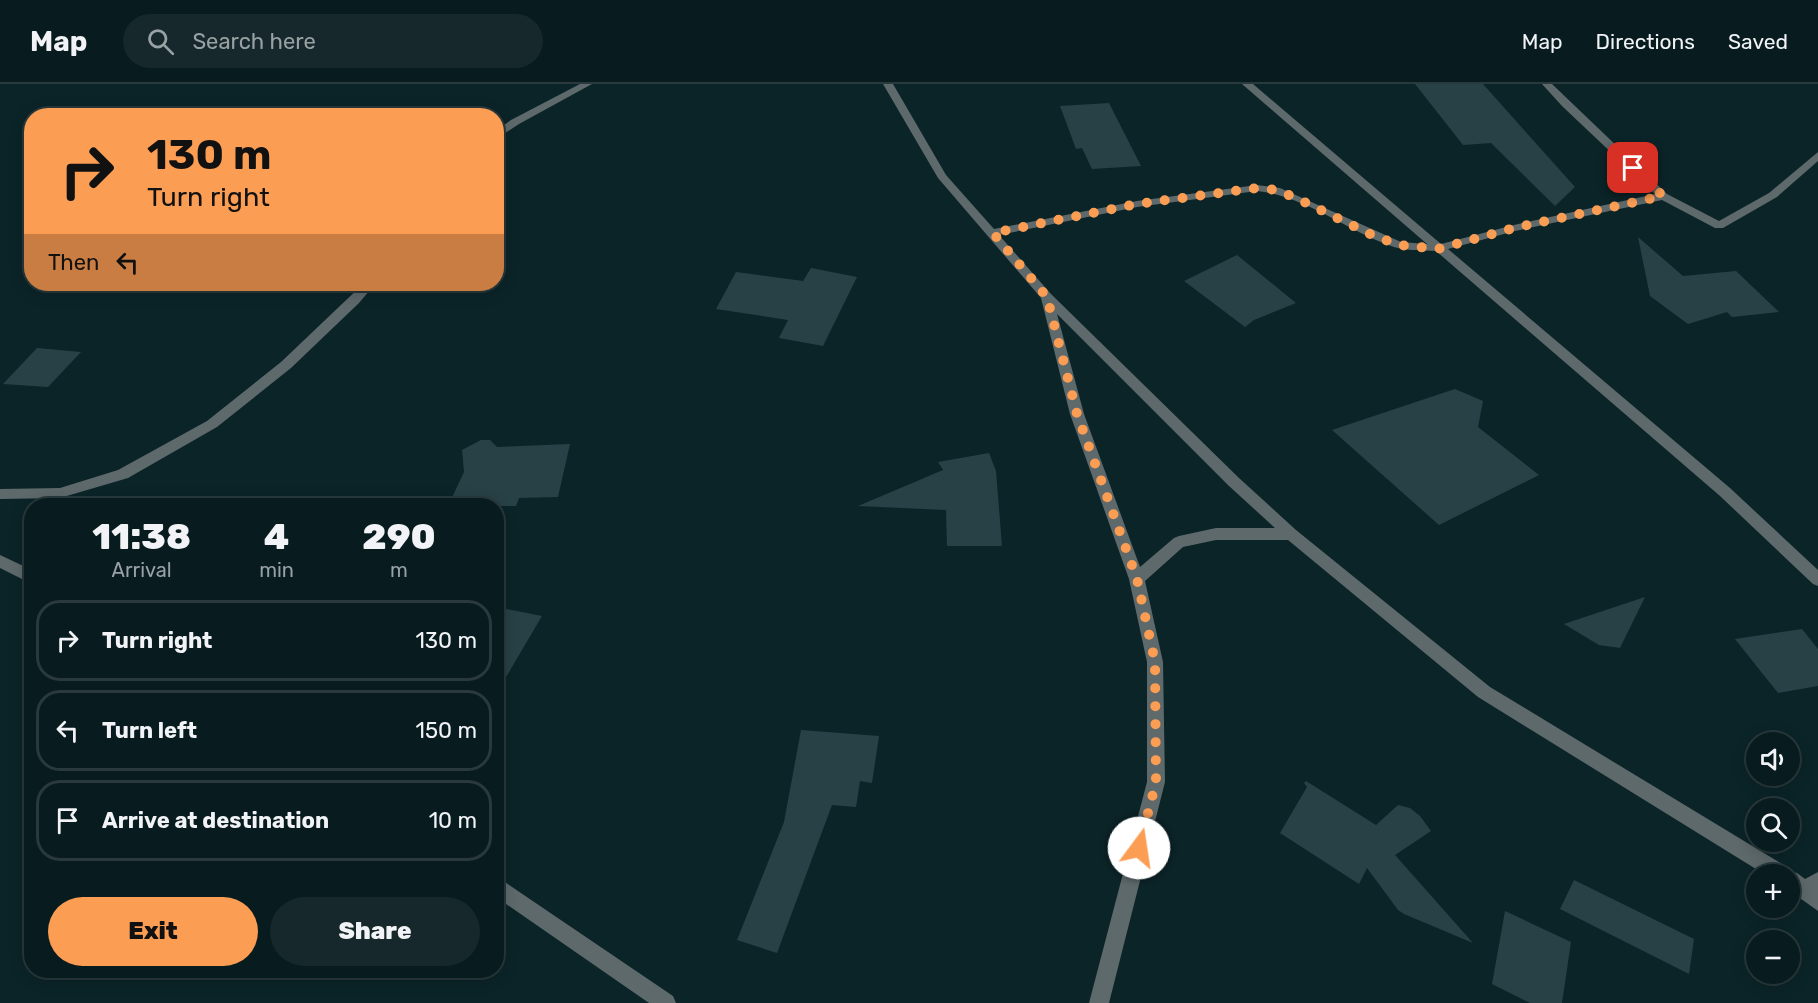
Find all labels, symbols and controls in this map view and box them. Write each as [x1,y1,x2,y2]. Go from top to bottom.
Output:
search box [123,14,543,68]
text: Map [30,25,87,58]
icon: search [144,25,177,58]
text: Search here [192,28,316,55]
text: Map [1522,29,1563,54]
text: Directions [1596,29,1695,54]
text: Saved [1728,29,1788,54]
text: 130 m [147,130,272,180]
icon: right [48,132,126,210]
pin [1607,142,1658,193]
icon: arrive [1616,151,1649,184]
text: Turn right [147,181,270,213]
icon: left [111,246,144,279]
text: Then [48,249,99,276]
text: 11:38 [92,515,191,558]
text: 4 [264,515,289,558]
text: 290 [362,515,436,558]
text: Arrival [112,558,172,582]
text: min [259,558,294,582]
text: m [390,558,408,582]
icon: right [51,624,84,657]
text: Turn right [102,627,212,654]
text: 130 m [415,627,477,654]
icon: left [51,714,84,747]
text: Turn left [102,717,197,744]
text: 150 m [416,717,477,744]
map controls [1746,732,1800,984]
button: sound [1746,732,1800,786]
button: search [1746,798,1800,852]
icon: arrive [51,804,84,837]
text: Arrive at destination [102,807,329,834]
text: 10 m [429,807,477,834]
position arrow [1107,816,1171,880]
button: + [1746,864,1800,918]
button: Exit [48,897,258,966]
button: Share [270,897,480,966]
button: − [1746,930,1800,984]

